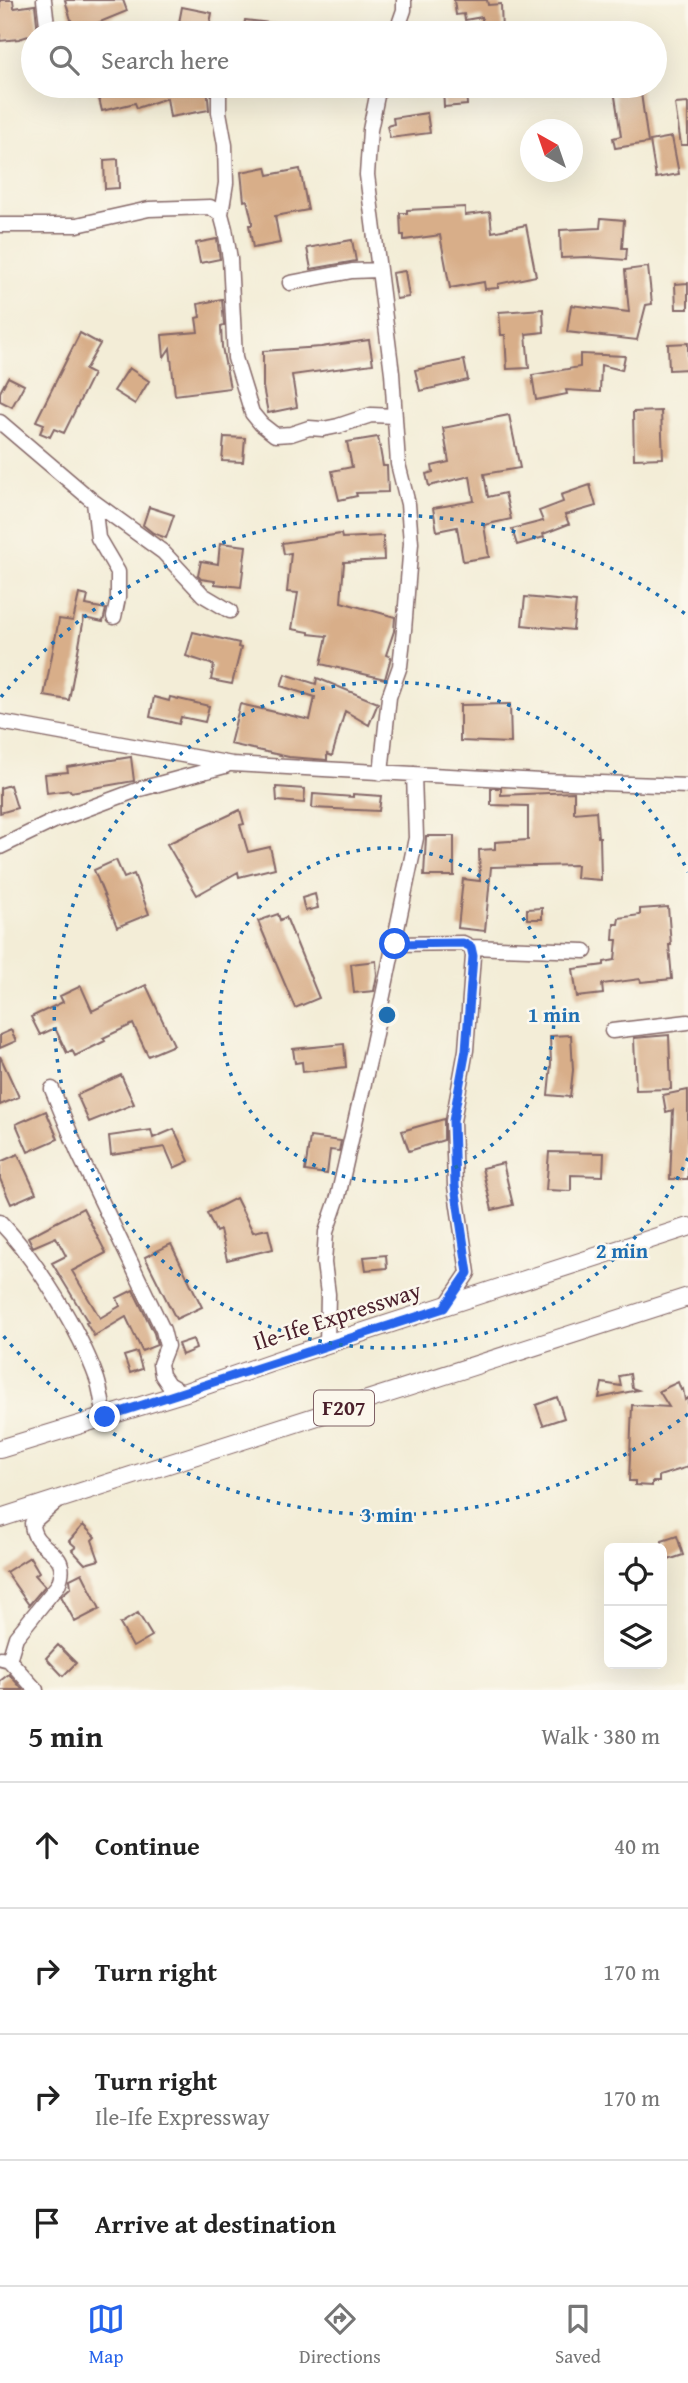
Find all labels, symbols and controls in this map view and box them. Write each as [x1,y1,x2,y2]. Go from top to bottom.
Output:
search box [21,21,667,98]
text: Search here [101,40,229,79]
icon: search [45,41,83,79]
north arrow [520,119,583,182]
route start [379,928,410,959]
text: 1 min [528,999,581,1030]
centre of rings [375,1003,399,1027]
text: 2 min [596,1235,649,1266]
street label: Ile-Ife Expressway [249,1273,426,1358]
road number: F207 [314,1390,374,1426]
route end [89,1401,120,1432]
text: 3 min [361,1499,414,1530]
map controls [604,1543,667,1669]
button: locate [604,1543,667,1606]
button: layers [604,1606,667,1669]
text: 5 min [28,1714,103,1758]
text: Walk · 380 m [541,1719,660,1752]
icon: ahead [28,1826,66,1864]
text: Continue [95,1826,200,1865]
text: 40 m [614,1829,660,1862]
icon: right [28,1952,66,1990]
text: Turn right [95,1952,217,1991]
text: 170 m [603,1955,660,1988]
text: Turn right [95,2061,217,2100]
icon: right [28,2078,66,2116]
text: 170 m [603,2081,660,2114]
text: Ile-Ife Expressway [95,2100,270,2133]
icon: arrive [28,2204,66,2242]
text: Arrive at destination [95,2204,336,2243]
tab: Map [87,2300,125,2370]
tab: Directions [299,2300,381,2370]
tab: Saved [555,2300,601,2370]

